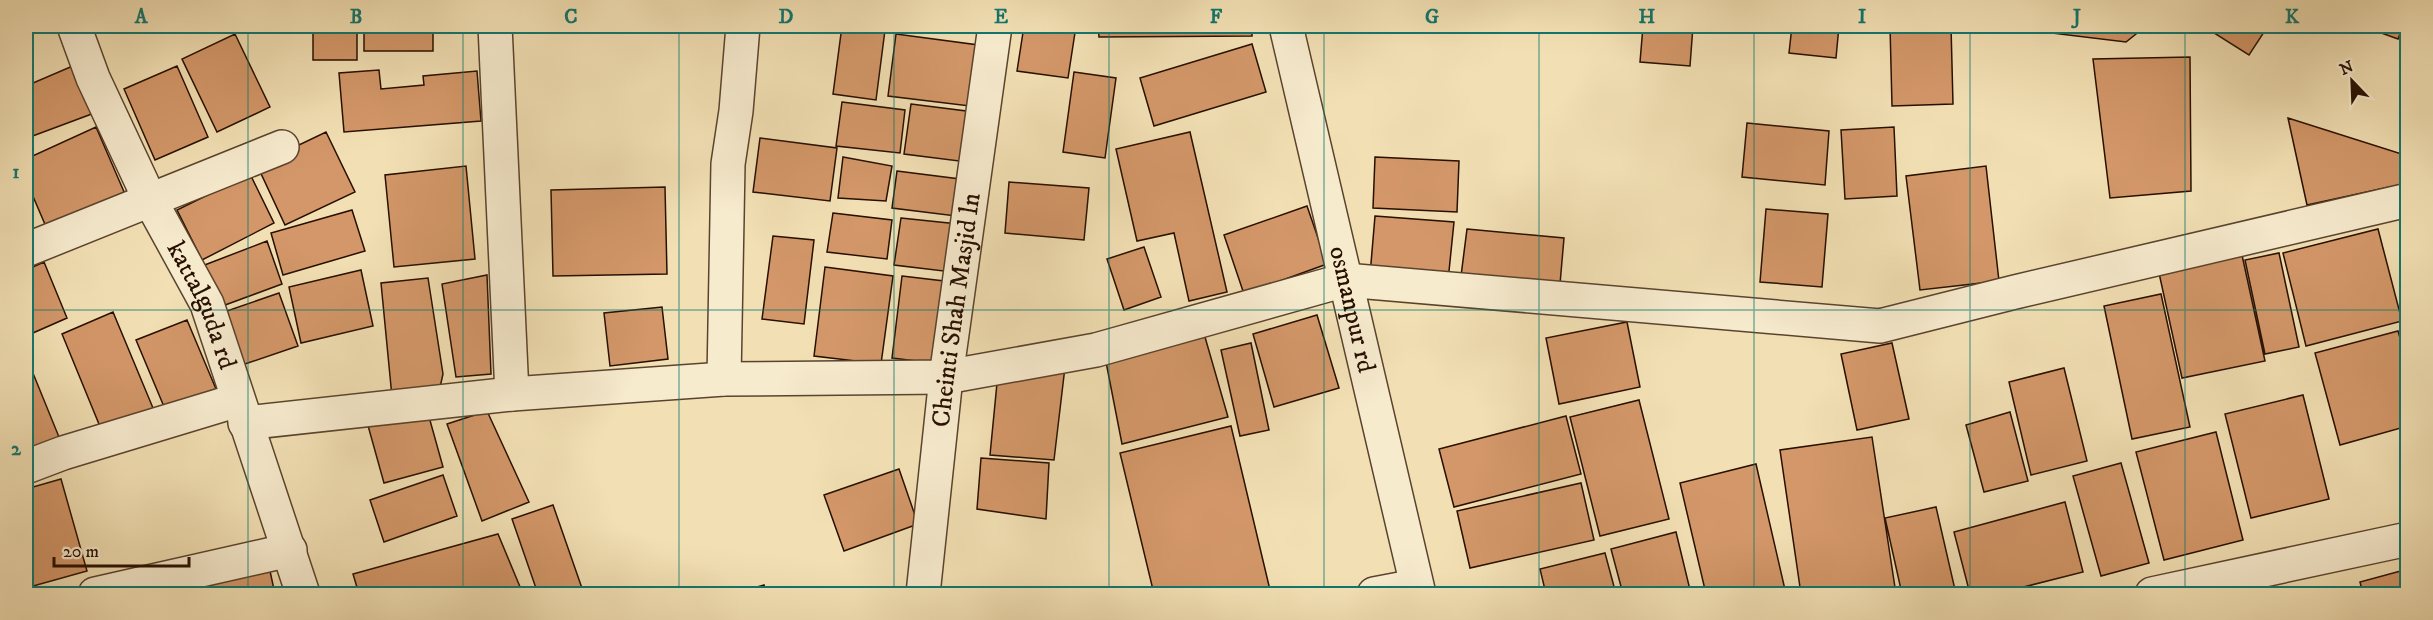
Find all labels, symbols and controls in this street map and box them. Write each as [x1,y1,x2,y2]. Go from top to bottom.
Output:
text: A [134,5,149,30]
text: B [350,5,362,30]
text: C [564,5,578,30]
text: D [779,5,794,30]
text: E [994,5,1008,30]
text: F [1210,5,1223,30]
text: G [1425,5,1439,30]
text: H [1639,5,1656,30]
text: I [1858,5,1866,30]
text: J [2071,5,2081,30]
text: K [2285,5,2300,30]
north arrow [2322,51,2382,111]
text: N [2337,56,2356,80]
text: 1 [12,160,20,185]
street label: Cheinti Shah Masjid ln [924,190,988,429]
street label: kattalguda rd [159,236,244,374]
street label: osmanpur rd [1322,243,1383,376]
text: 2 [11,437,22,462]
scale bar [54,530,189,568]
text: 20 m [63,541,99,563]

